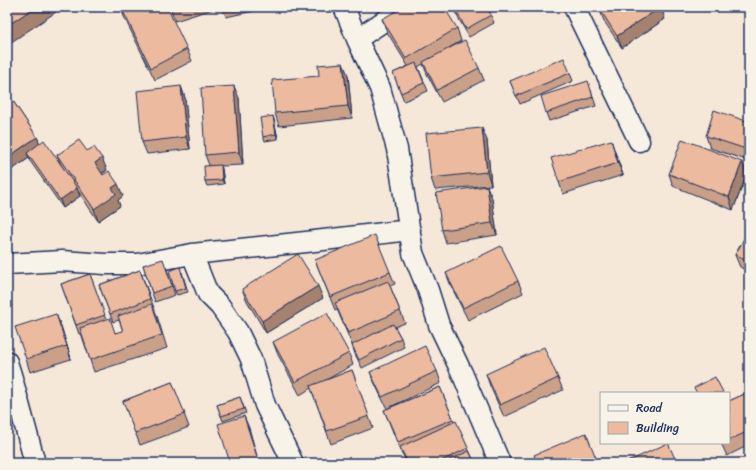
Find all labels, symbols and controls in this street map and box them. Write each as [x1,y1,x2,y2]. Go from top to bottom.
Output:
legend [600,392,730,444]
text: Road [636,397,663,419]
text: Building [636,417,679,439]

